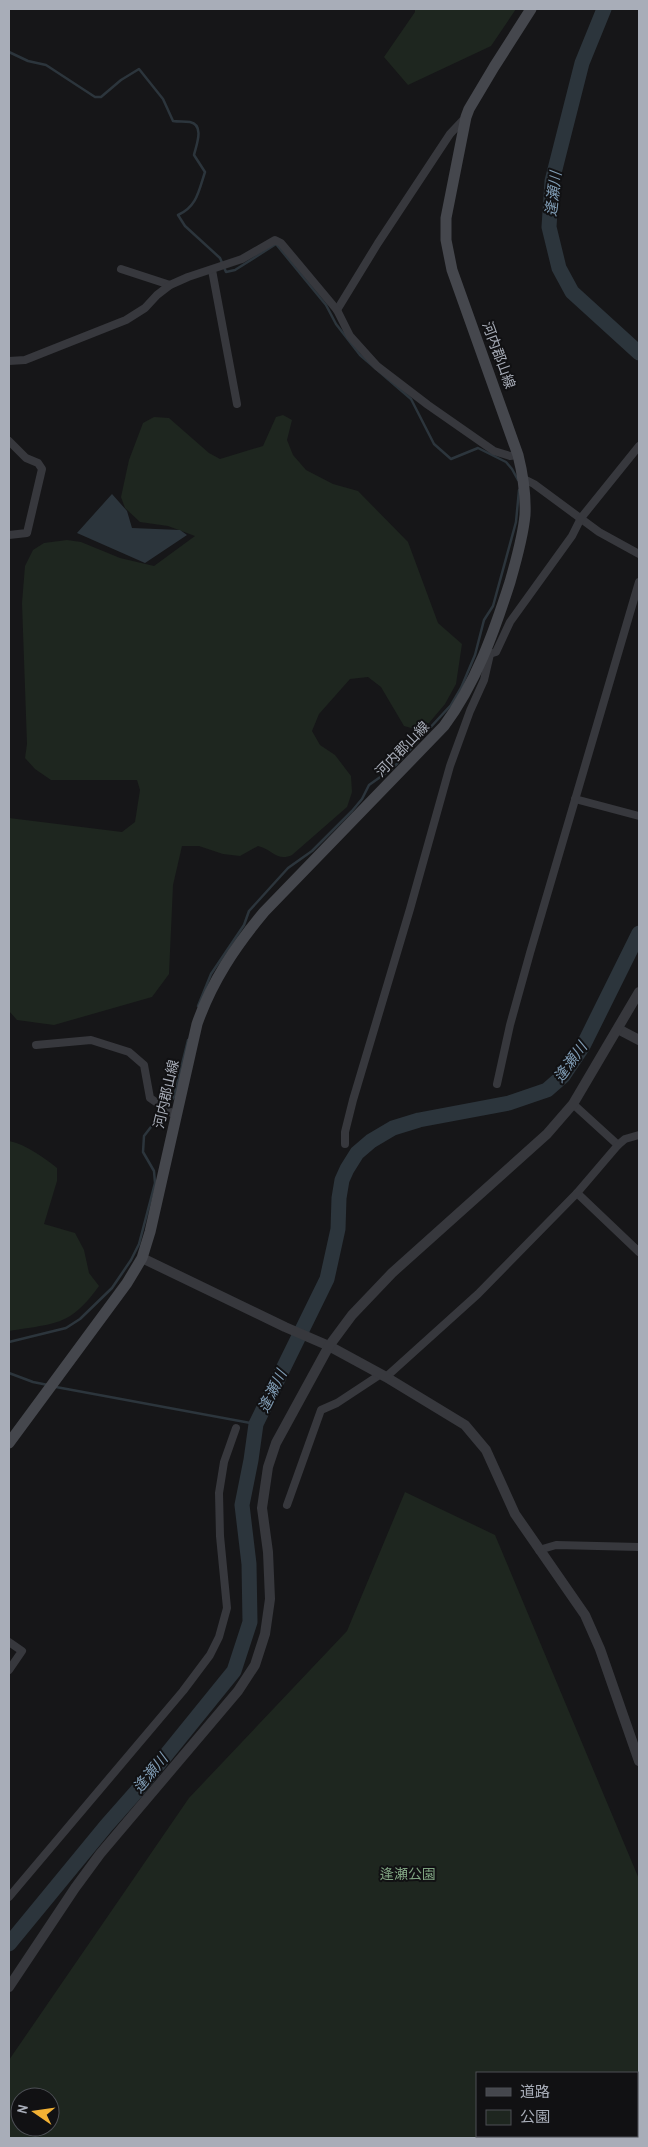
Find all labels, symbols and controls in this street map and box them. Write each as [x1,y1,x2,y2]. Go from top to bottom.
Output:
water label: 逢瀬川 [540,168,566,218]
street label: 河内郡山線 [479,319,519,391]
street label: 河内郡山線 [371,718,433,780]
water label: 逢瀬川 [548,1036,593,1086]
street label: 河内郡山線 [149,1058,183,1130]
water label: 逢瀬川 [253,1364,292,1416]
water label: 逢瀬川 [128,1747,174,1797]
park label: 逢瀬公園 [380,1865,436,1883]
legend [476,2072,638,2137]
text: 道路 [520,2081,550,2102]
north arrow [10,2087,60,2137]
text: N [13,2103,32,2115]
text: 公園 [520,2106,550,2127]

